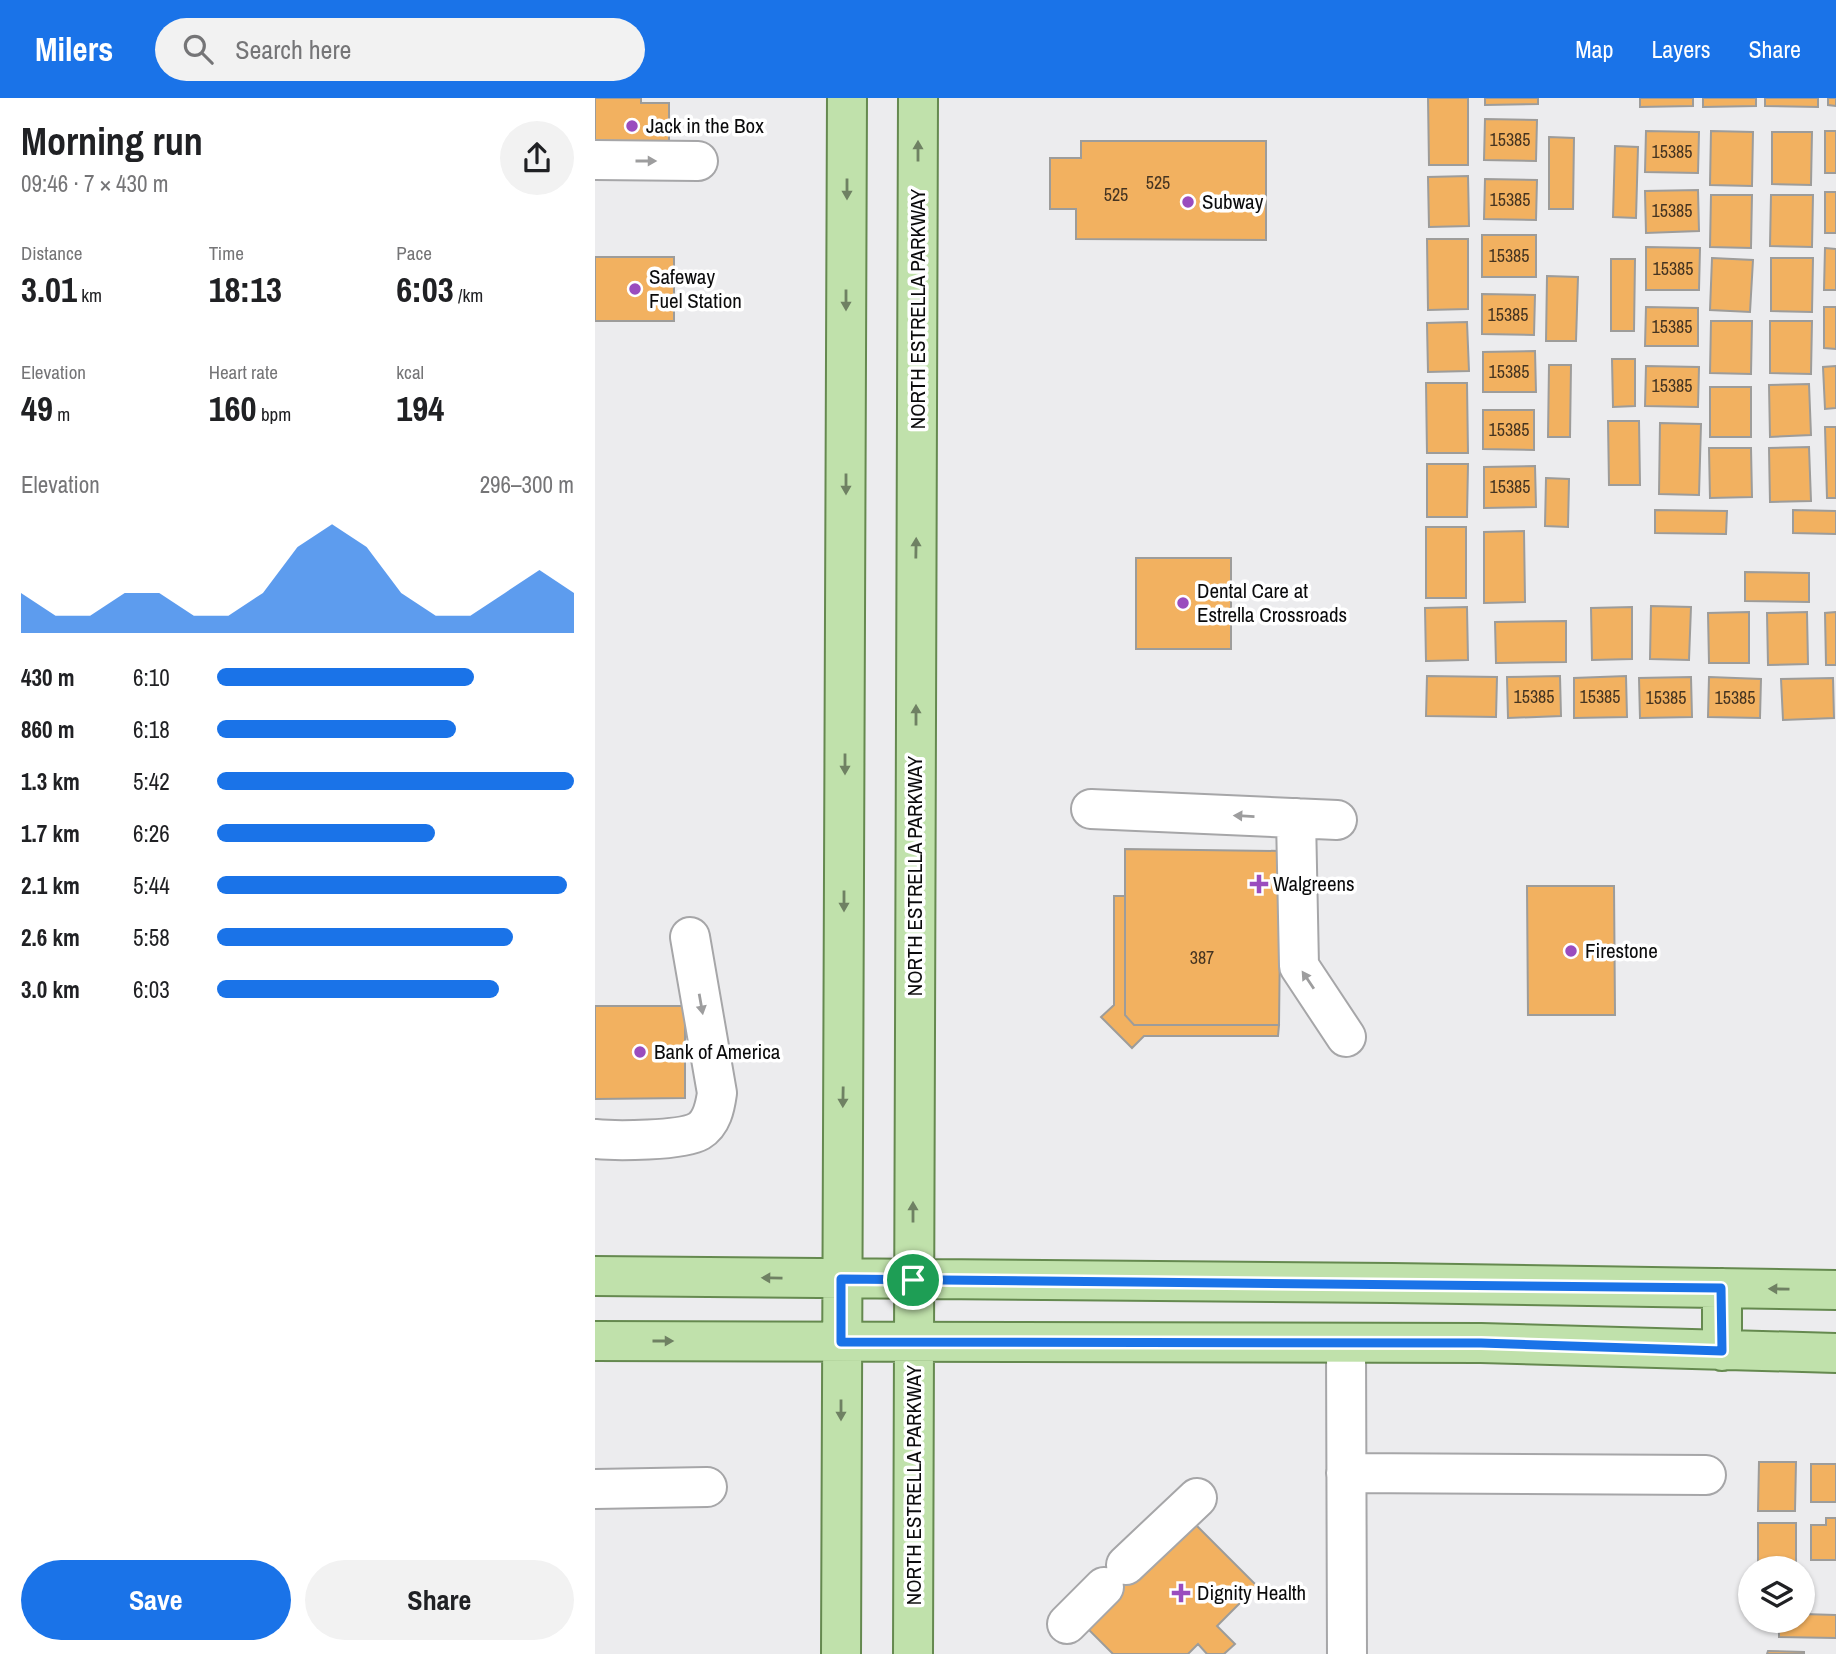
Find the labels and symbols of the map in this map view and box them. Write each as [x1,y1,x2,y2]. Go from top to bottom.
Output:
place label: Jack in the Box [646,111,764,140]
marker: Jack in the Box [624,118,640,134]
house number: 15385 [1489,127,1531,152]
house number: 15385 [1651,139,1693,164]
one-way arrow [912,140,924,162]
one-way arrow [636,155,658,167]
house number: 525 [1146,170,1170,195]
one-way arrow [841,179,853,201]
house number: 525 [1104,182,1128,207]
place label: Subway [1202,187,1264,216]
house number: 15385 [1489,187,1531,212]
street label: NORTH ESTRELLA PARKWAY [903,188,932,429]
marker: Subway [1180,194,1196,210]
house number: 15385 [1651,198,1693,223]
house number: 15385 [1488,243,1530,268]
house number: 15385 [1652,256,1694,281]
place label: Safeway Fuel Station [649,262,742,315]
marker: Safeway Fuel Station [627,281,643,297]
one-way arrow [840,289,852,311]
house number: 15385 [1487,302,1529,327]
house number: 15385 [1651,314,1693,339]
house number: 15385 [1488,359,1530,384]
house number: 15385 [1651,373,1693,398]
house number: 15385 [1488,417,1530,442]
one-way arrow [840,474,852,496]
house number: 15385 [1489,474,1531,499]
one-way arrow [910,537,922,559]
place label: Dental Care at Estrella Crossroads [1197,576,1347,629]
marker: Dental Care at Estrella Crossroads [1175,595,1191,611]
house number: 15385 [1513,684,1555,709]
house number: 15385 [1579,684,1621,709]
house number: 15385 [1645,685,1687,710]
house number: 15385 [1714,685,1756,710]
one-way arrow [910,704,921,726]
one-way arrow [839,753,851,775]
street label: NORTH ESTRELLA PARKWAY [900,755,929,996]
one-way arrow [1233,810,1255,821]
place label: Walgreens [1273,869,1355,898]
marker: Walgreens [1251,876,1267,892]
one-way arrow [838,891,850,913]
place label: Firestone [1585,936,1658,965]
marker: Firestone [1563,943,1579,959]
house number: 387 [1190,945,1214,970]
one-way arrow [1301,971,1315,989]
one-way arrow [696,993,707,1015]
place label: Bank of America [654,1037,781,1066]
marker: Bank of America [632,1044,648,1060]
one-way arrow [837,1086,849,1108]
one-way arrow [907,1201,919,1223]
pin [883,1250,943,1310]
one-way arrow [761,1272,783,1284]
one-way arrow [1768,1283,1790,1295]
one-way arrow [652,1335,674,1347]
street label: NORTH ESTRELLA PARKWAY [899,1364,928,1605]
one-way arrow [835,1399,847,1421]
place label: Dignity Health [1197,1578,1306,1607]
marker: Dignity Health [1171,1583,1191,1603]

